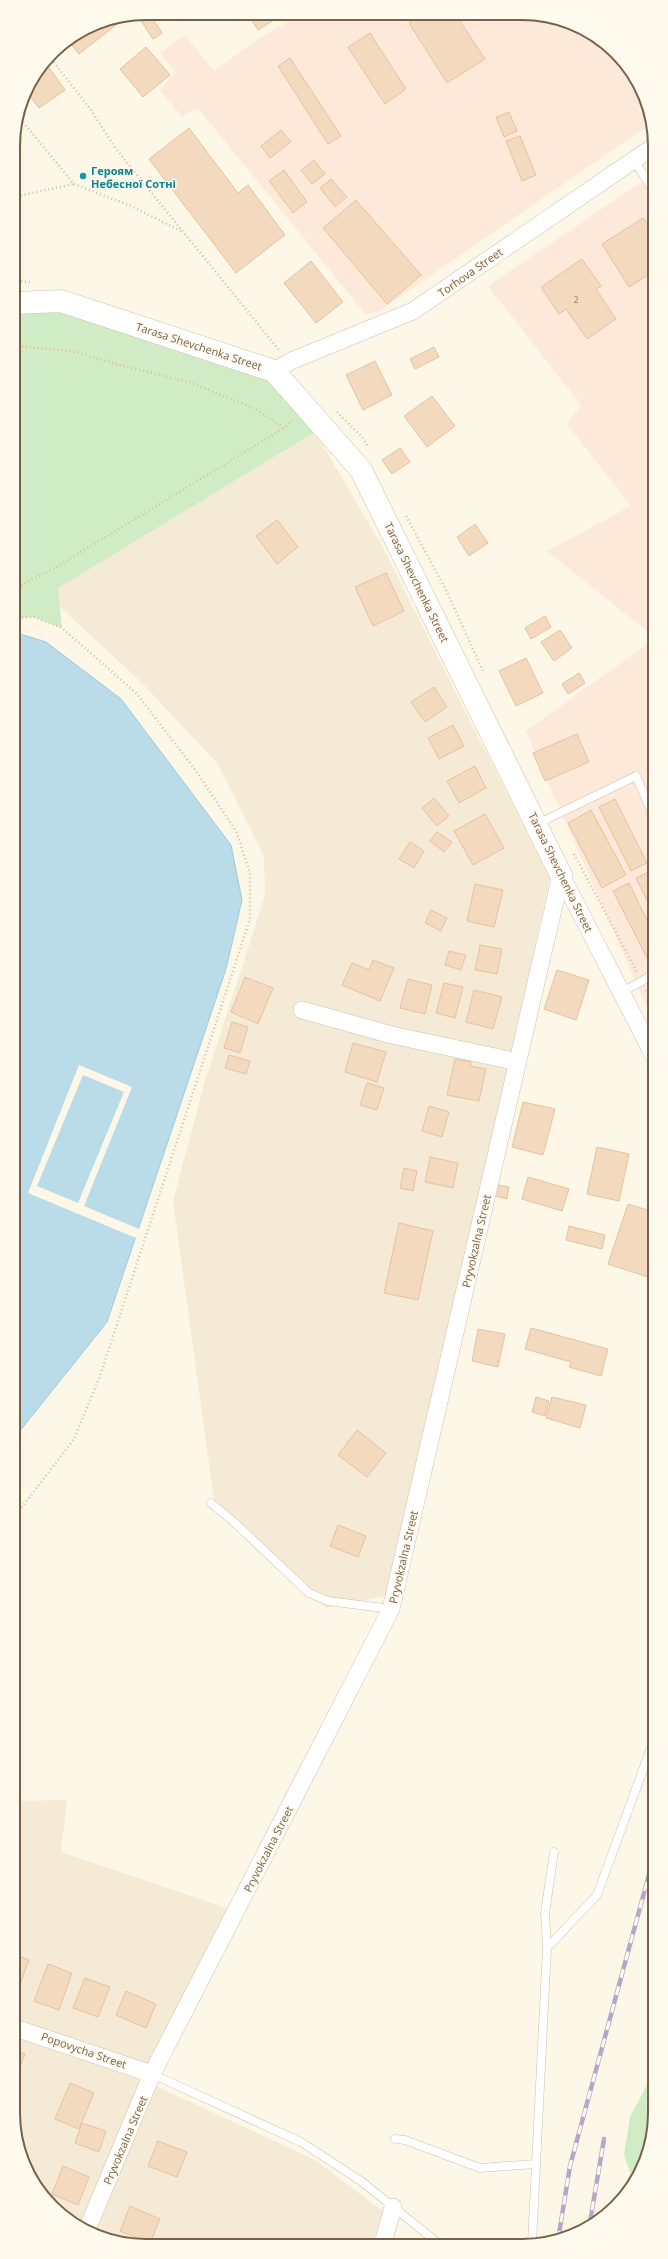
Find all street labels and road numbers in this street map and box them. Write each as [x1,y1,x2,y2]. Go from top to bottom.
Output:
street label: Torhova Street [435,244,505,300]
street label: Tarasa Shevchenka Street [134,318,264,374]
street label: Tarasa Shevchenka Street [381,519,453,645]
street label: Tarasa Shevchenka Street [525,809,597,935]
street label: Pryvokzalna Street [458,1193,494,1289]
street label: Pryvokzalna Street [385,1509,421,1605]
street label: Pryvokzalna Street [240,1803,296,1895]
street label: Popovycha Street [39,2028,129,2072]
street label: Pryvokzalna Street [100,2093,150,2187]

